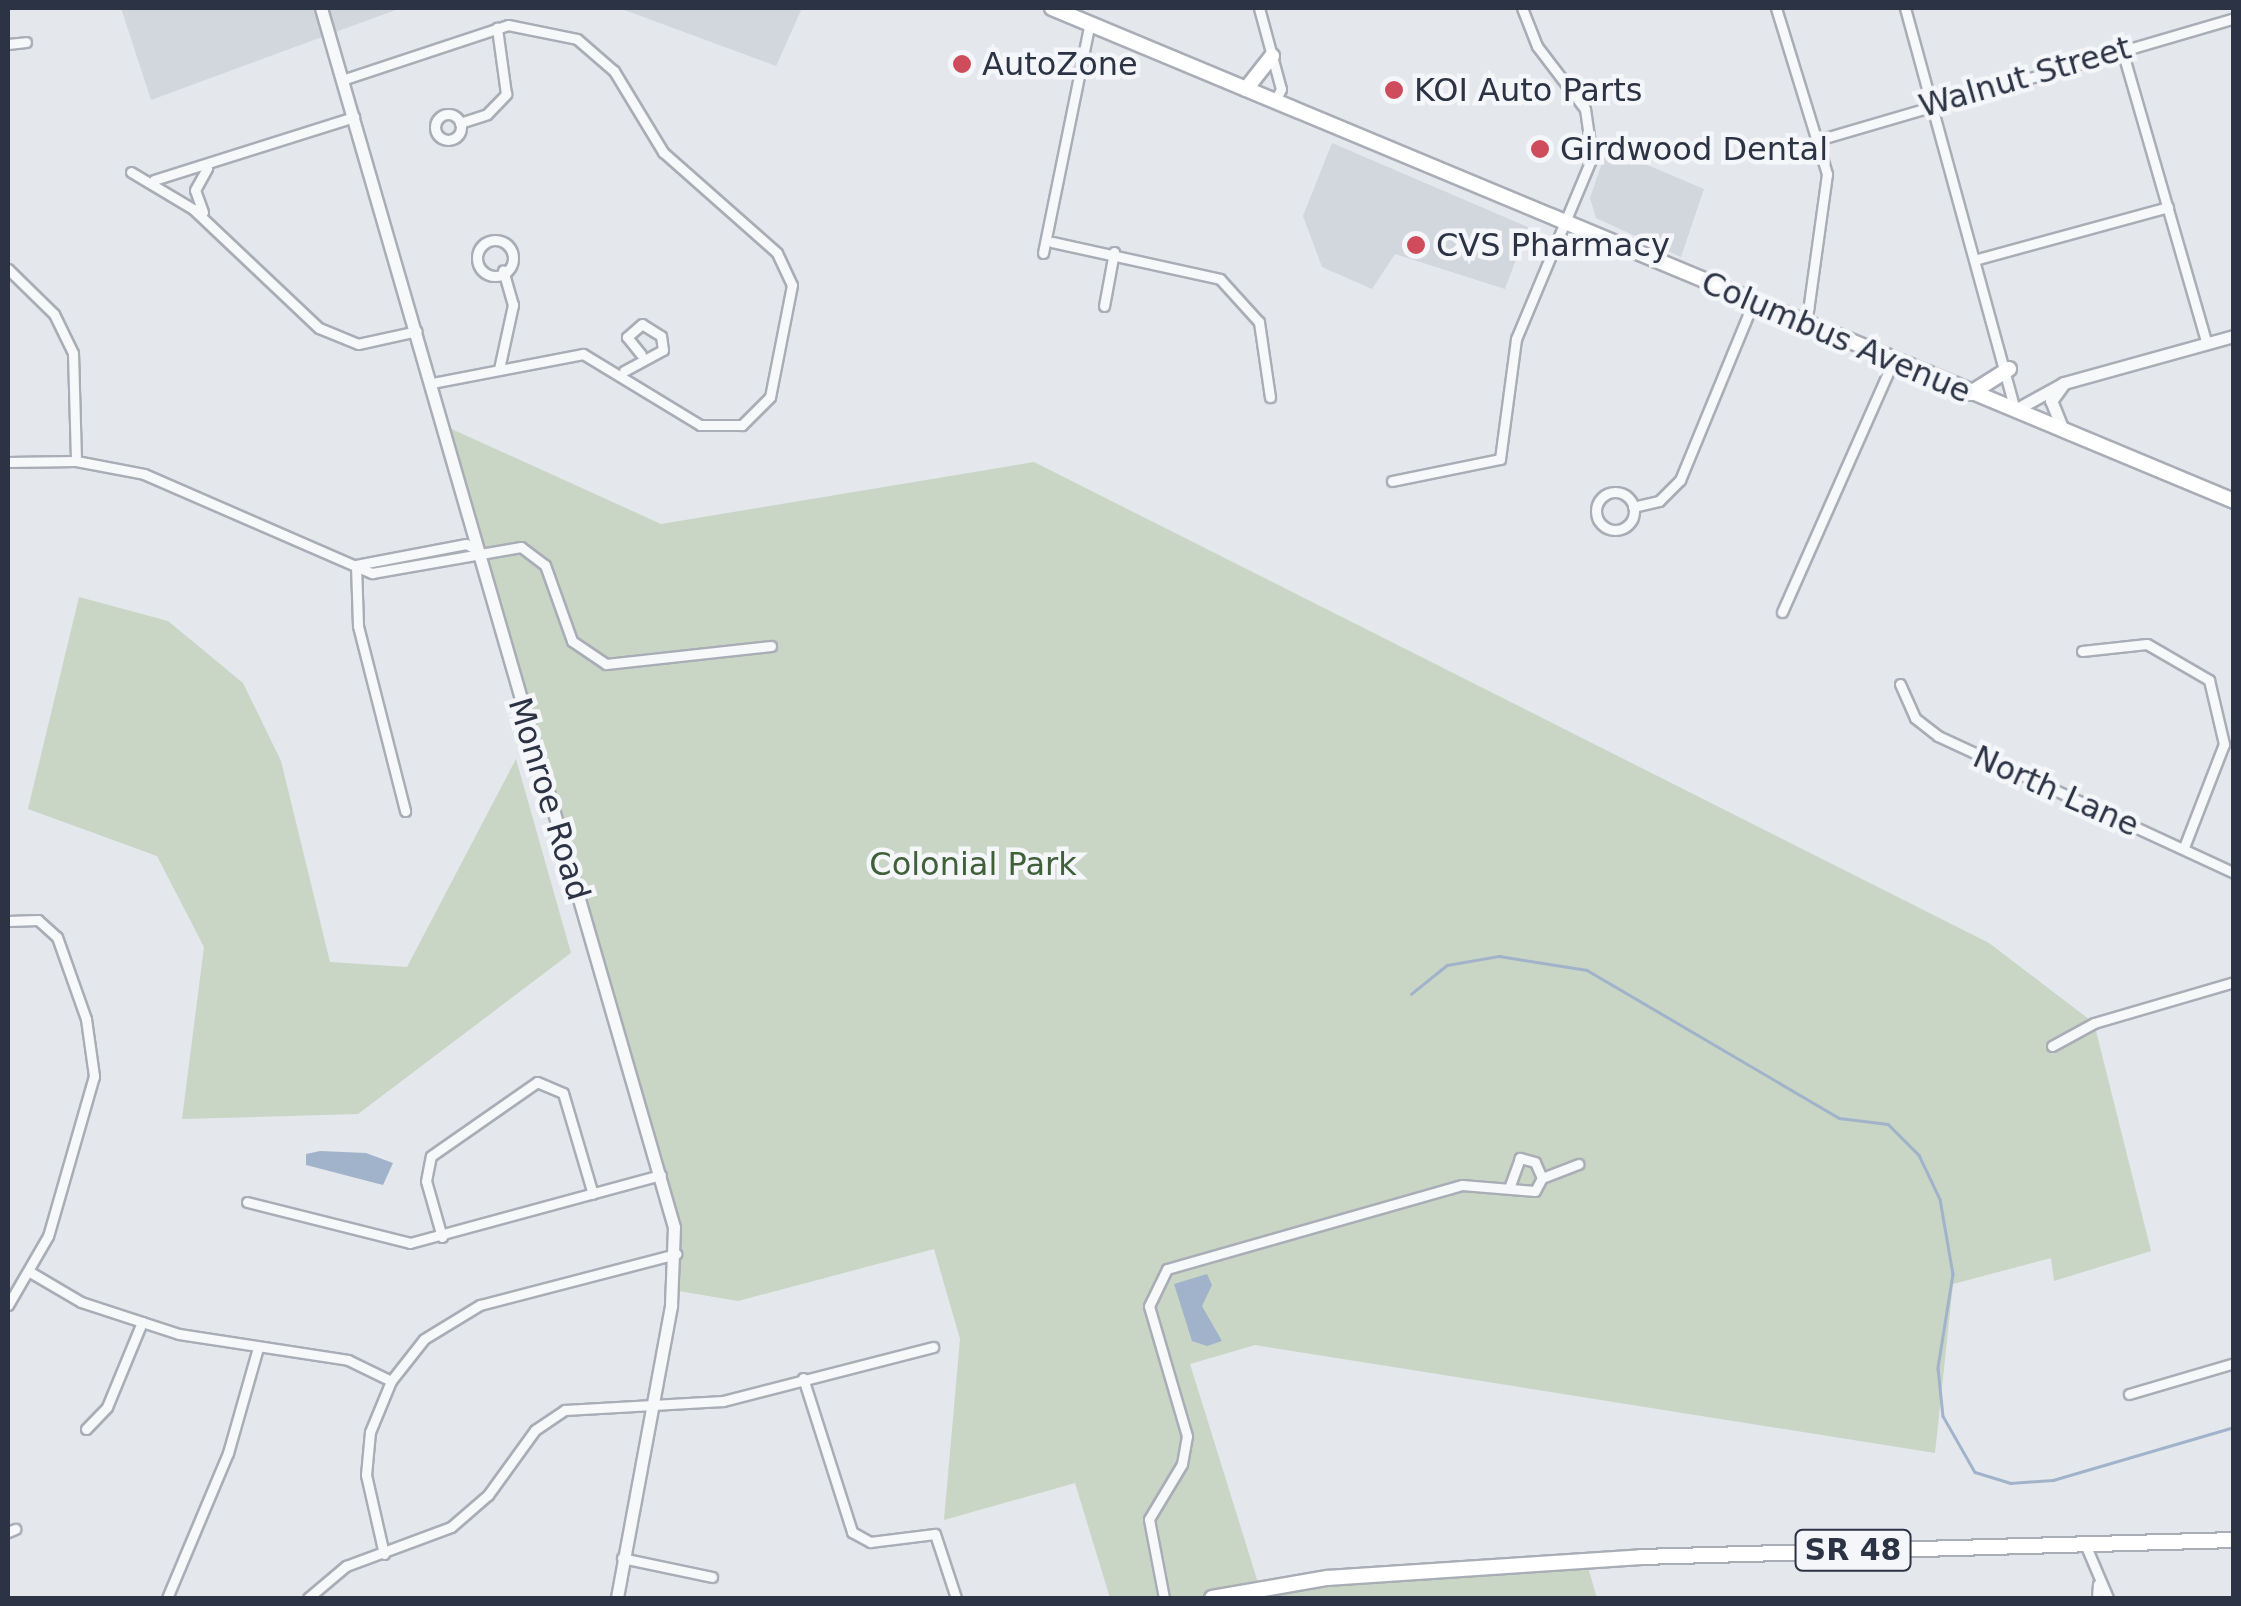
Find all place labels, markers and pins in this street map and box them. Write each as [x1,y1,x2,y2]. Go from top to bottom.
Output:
place label: AutoZone [982,45,1138,83]
marker: AutoZone [951,53,973,75]
place label: KOI Auto Parts [1414,71,1642,109]
marker: KOI Auto Parts [1383,79,1405,101]
place label: Girdwood Dental [1560,130,1828,168]
marker: Girdwood Dental [1529,138,1551,160]
place label: CVS Pharmacy [1436,226,1670,264]
marker: CVS Pharmacy [1405,234,1427,256]

